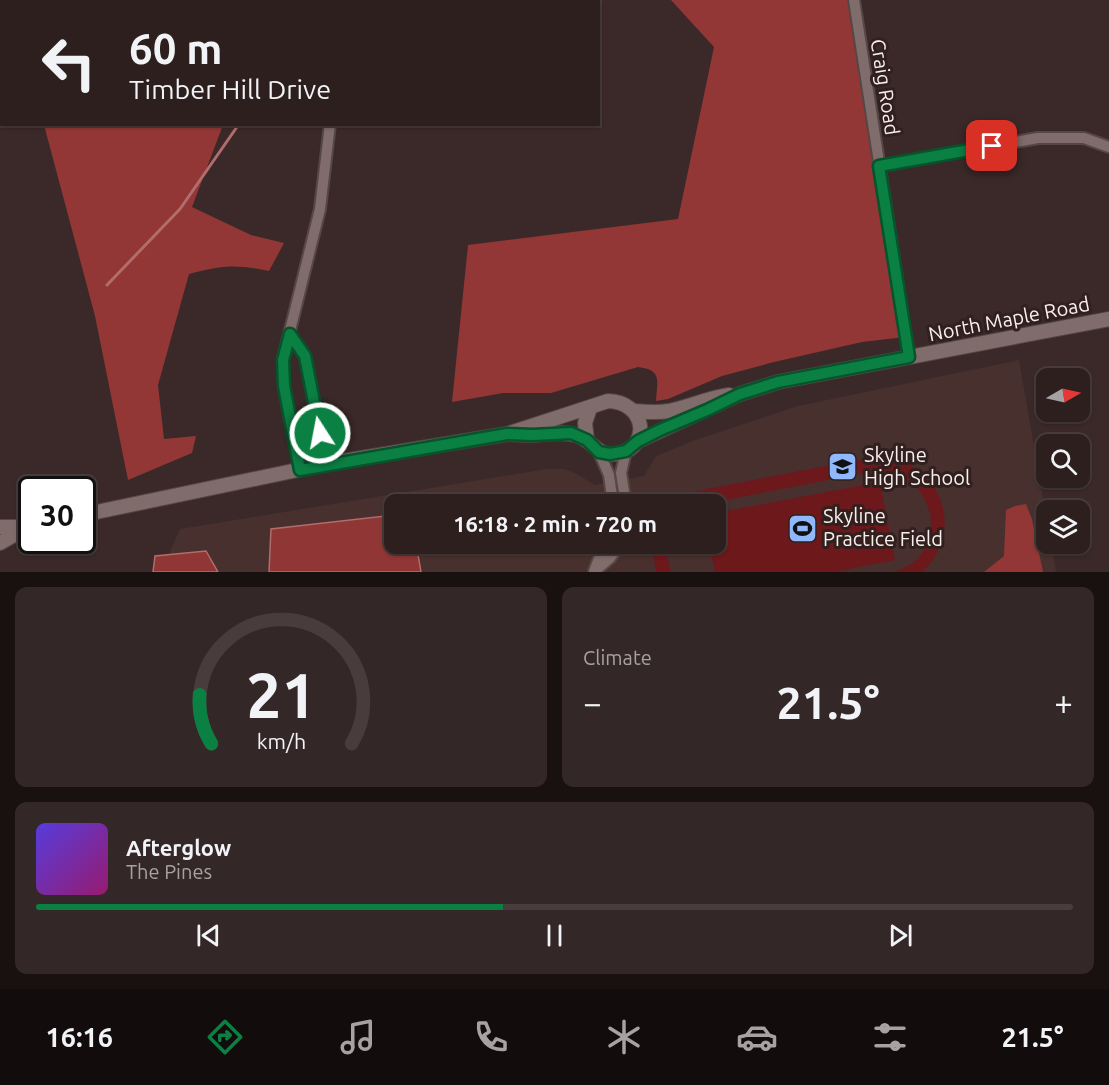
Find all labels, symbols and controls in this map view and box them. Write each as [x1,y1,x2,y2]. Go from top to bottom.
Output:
icon: left [30,24,108,102]
text: 60 m [129,25,223,72]
street label: Craig Road [867,37,904,137]
text: Timber Hill Drive [129,74,331,104]
pin [966,120,1017,171]
icon: arrive [975,129,1008,162]
street label: North Maple Road [926,292,1091,345]
north arrow [1036,368,1090,422]
map controls [1036,368,1090,554]
position arrow [288,401,352,465]
button: search [1036,434,1090,488]
place label: Skyline High School [864,443,970,489]
school or university icon: Skyline High School [827,451,859,483]
speed limit sign: 30 [18,476,96,554]
button: layers [1036,500,1090,554]
place label: Skyline Practice Field [823,504,943,550]
text: 16:18 · 2 min · 720 m [453,511,657,536]
sports icon: Skyline Practice Field [786,512,818,544]
text: Climate [583,646,652,669]
text: 21 [246,660,316,730]
text: 21.5° [776,677,880,728]
text: − [583,684,602,721]
text: + [1054,684,1073,721]
text: km/h [256,729,306,753]
text: Afterglow [126,835,231,860]
text: The Pines [126,860,212,883]
icon: previous [192,919,225,952]
icon: pause [538,919,571,952]
icon: next [884,919,917,952]
icon: directions [204,1016,246,1058]
icon: music [337,1016,379,1058]
icon: phone [470,1016,512,1058]
icon: climate [603,1016,645,1058]
icon: car [736,1016,778,1058]
icon: filters [869,1016,911,1058]
text: 16:16 [45,1022,113,1052]
text: 21.5° [1002,1022,1063,1052]

